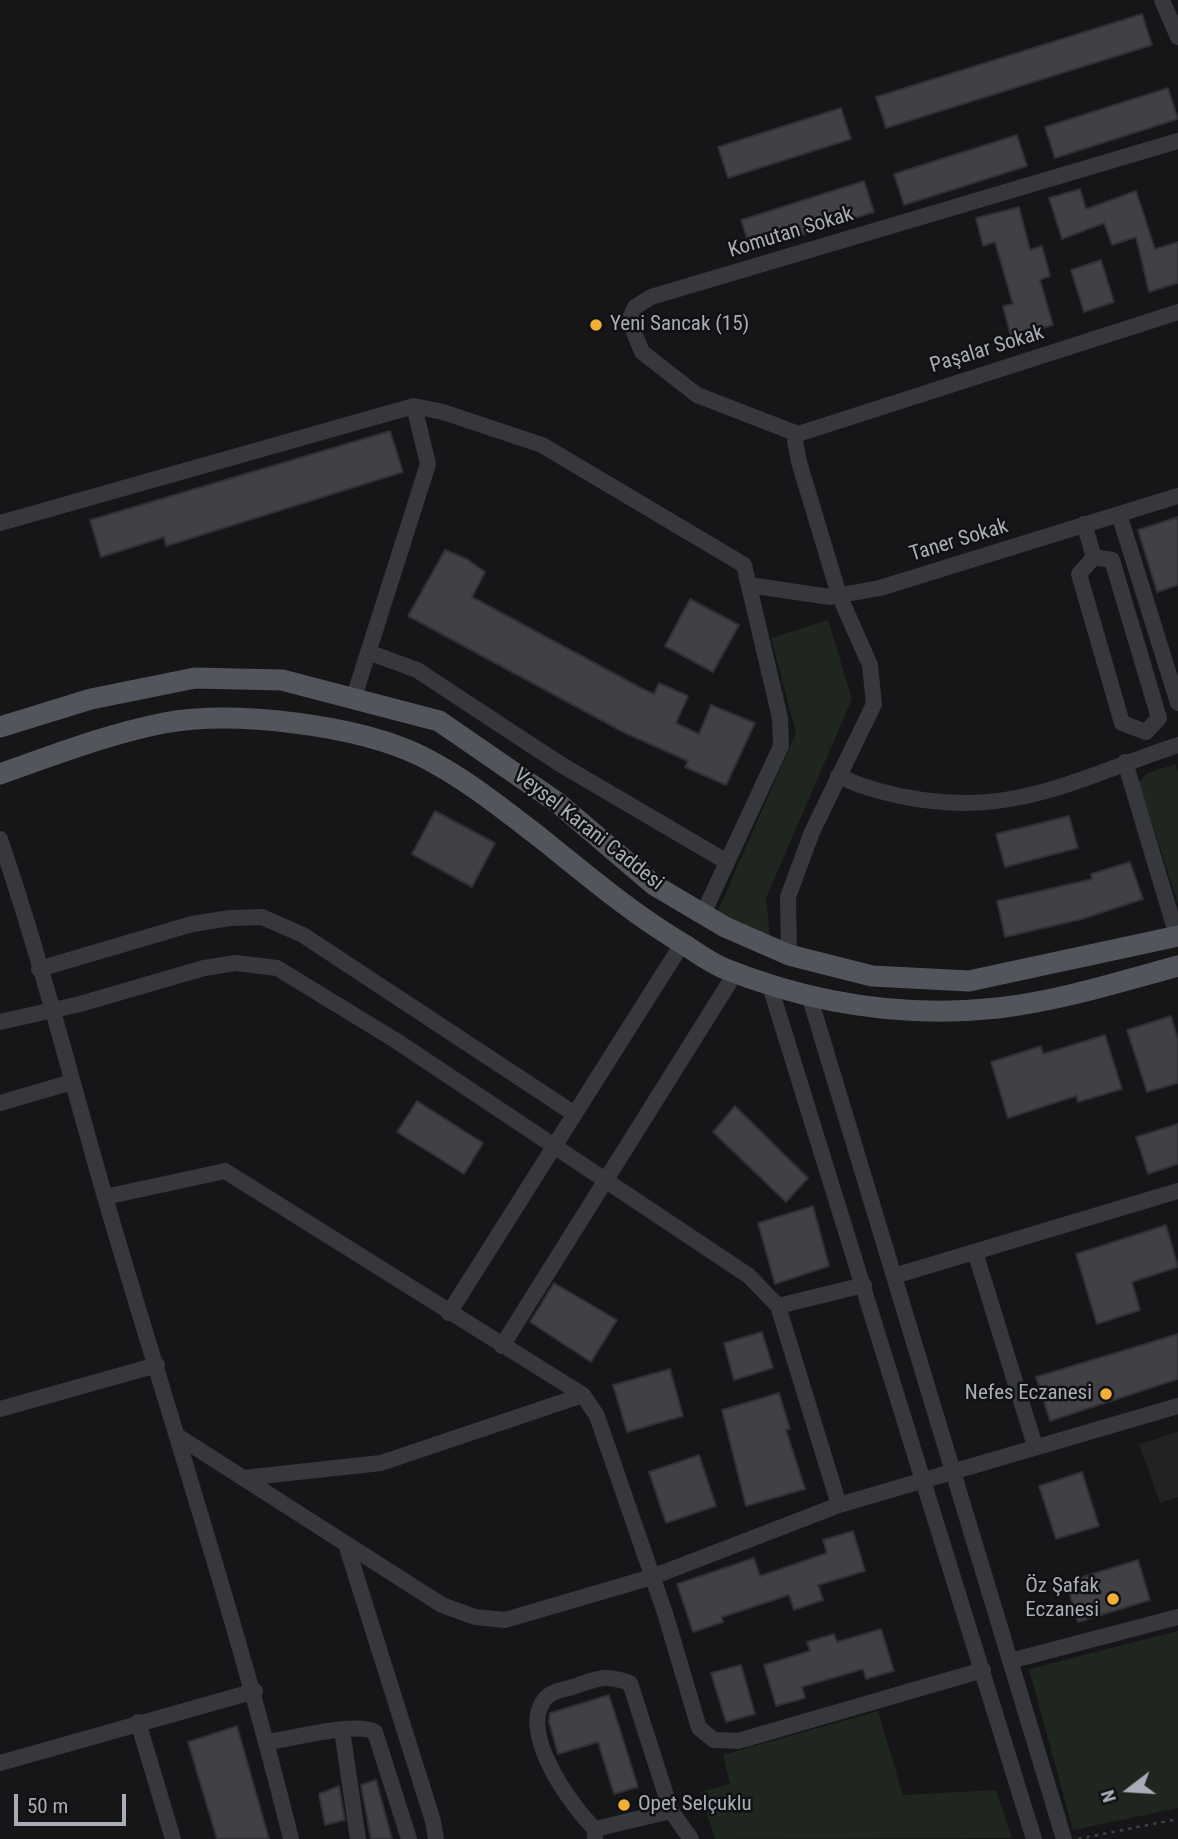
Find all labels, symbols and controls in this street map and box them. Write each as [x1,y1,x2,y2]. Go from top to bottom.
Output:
street label: Komutan Sokak [725,202,857,264]
place label: Yeni Sancak (15) [610,312,749,338]
marker: Yeni Sancak (15) [588,317,604,333]
street label: Paşalar Sokak [927,321,1047,379]
street label: Taner Sokak [907,514,1011,568]
street label: Veysel Karani Caddesi [508,764,668,896]
place label: Nefes Eczanesi [965,1381,1092,1407]
marker: Nefes Eczanesi [1098,1386,1114,1402]
place label: Öz Şafak Eczanesi [1025,1574,1099,1624]
marker: Öz Şafak Eczanesi [1105,1591,1121,1607]
north arrow [1094,1755,1164,1825]
scale bar [18,1780,130,1824]
text: N [1096,1787,1121,1805]
place label: Opet Selçuklu [638,1792,752,1818]
text: 50 m [27,1794,68,1818]
marker: Opet Selçuklu [616,1797,632,1813]

